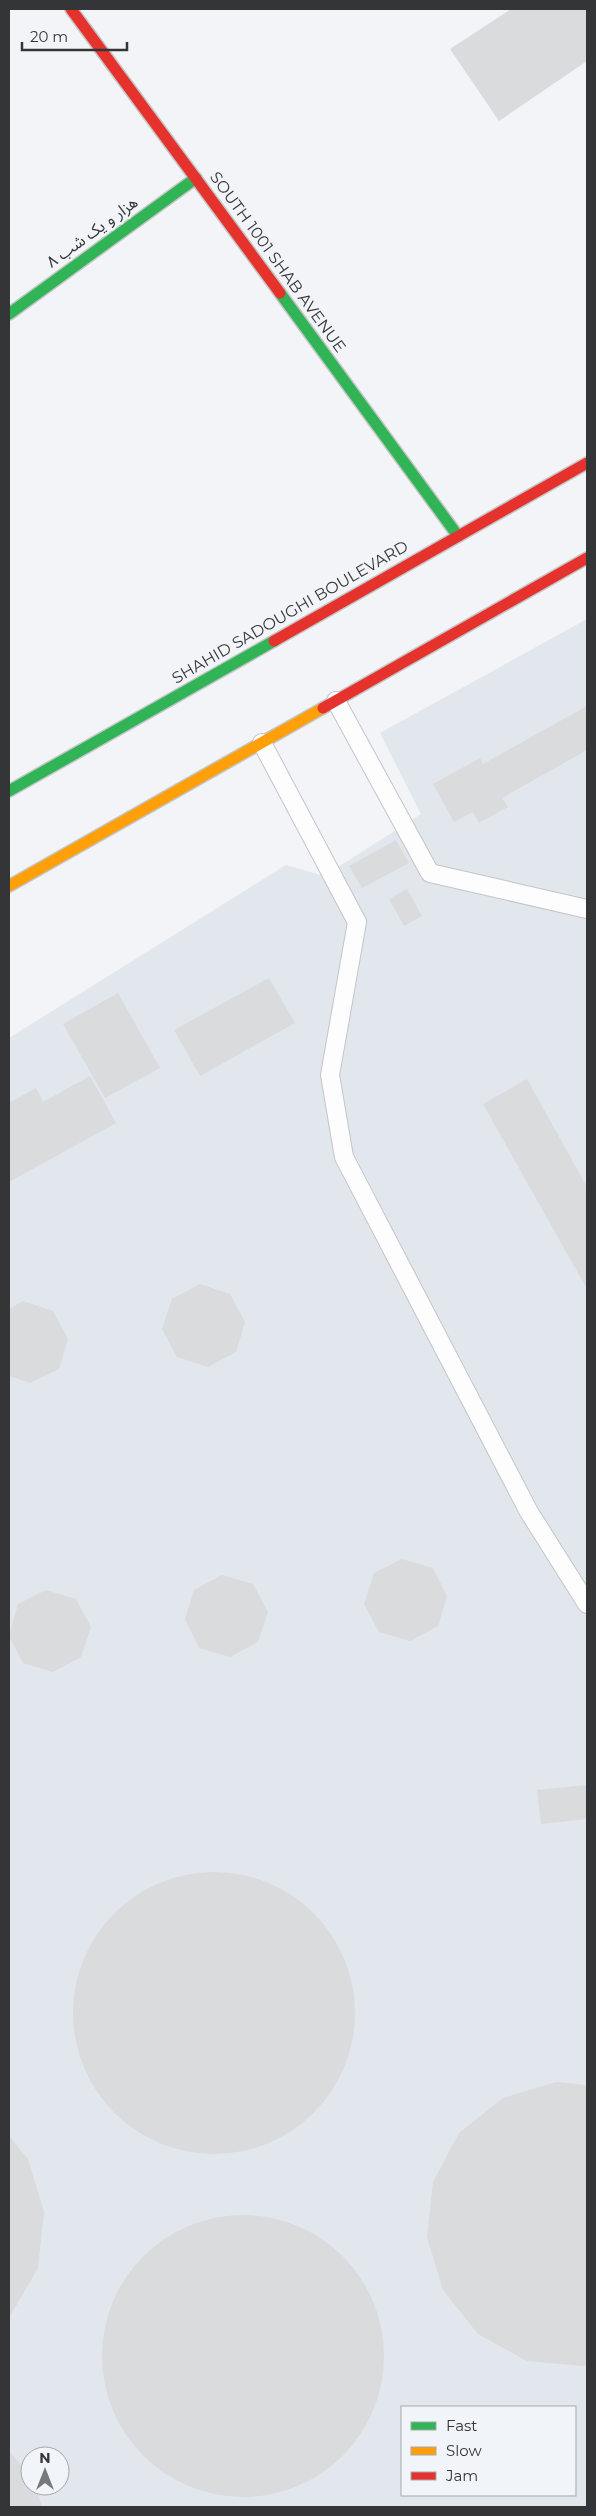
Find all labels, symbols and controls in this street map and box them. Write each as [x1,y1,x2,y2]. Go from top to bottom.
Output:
scale bar [22,20,128,52]
text: 20 m [30,27,68,46]
street label: SOUTH 1001 SHAB AVENUE [206,168,350,356]
street label: هزار و یک شب ۸ [43,192,141,272]
street label: SHAHID SADOUGHI BOULEVARD [169,536,411,688]
legend [401,2406,576,2496]
text: Fast [446,2416,477,2435]
text: Slow [446,2441,482,2460]
north arrow [20,2446,70,2496]
text: N [39,2449,51,2467]
text: Jam [445,2466,478,2485]

